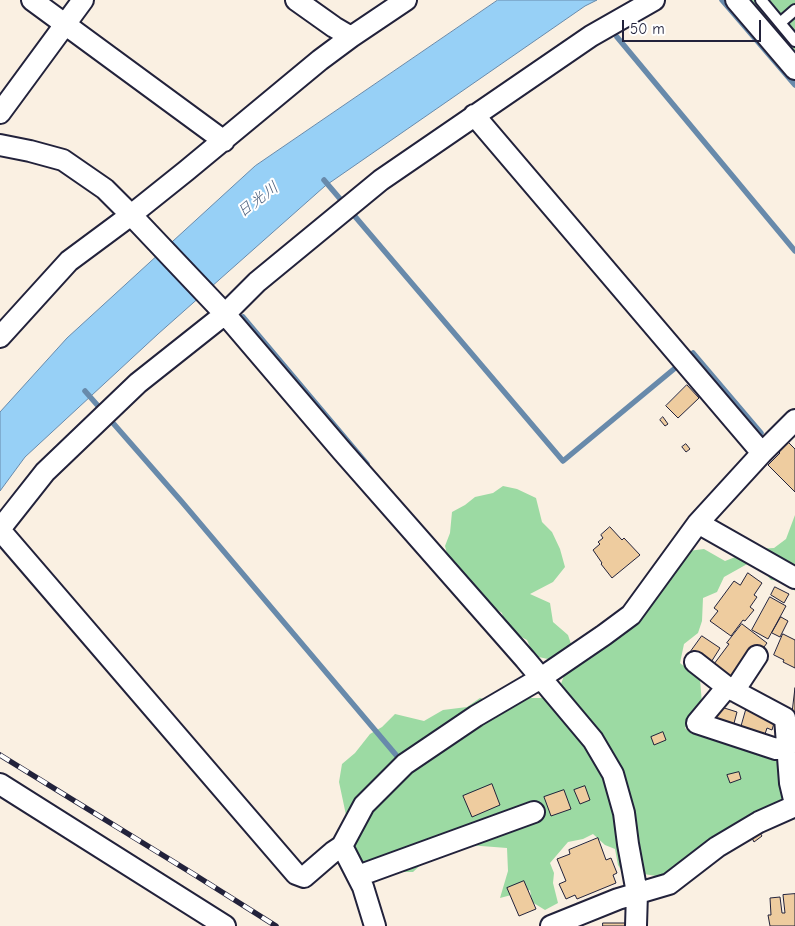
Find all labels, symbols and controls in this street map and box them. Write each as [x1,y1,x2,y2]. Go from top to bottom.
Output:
scale bar [625,10,764,42]
text: 50 m [630,20,665,38]
water label: 日光川 [233,178,283,222]

